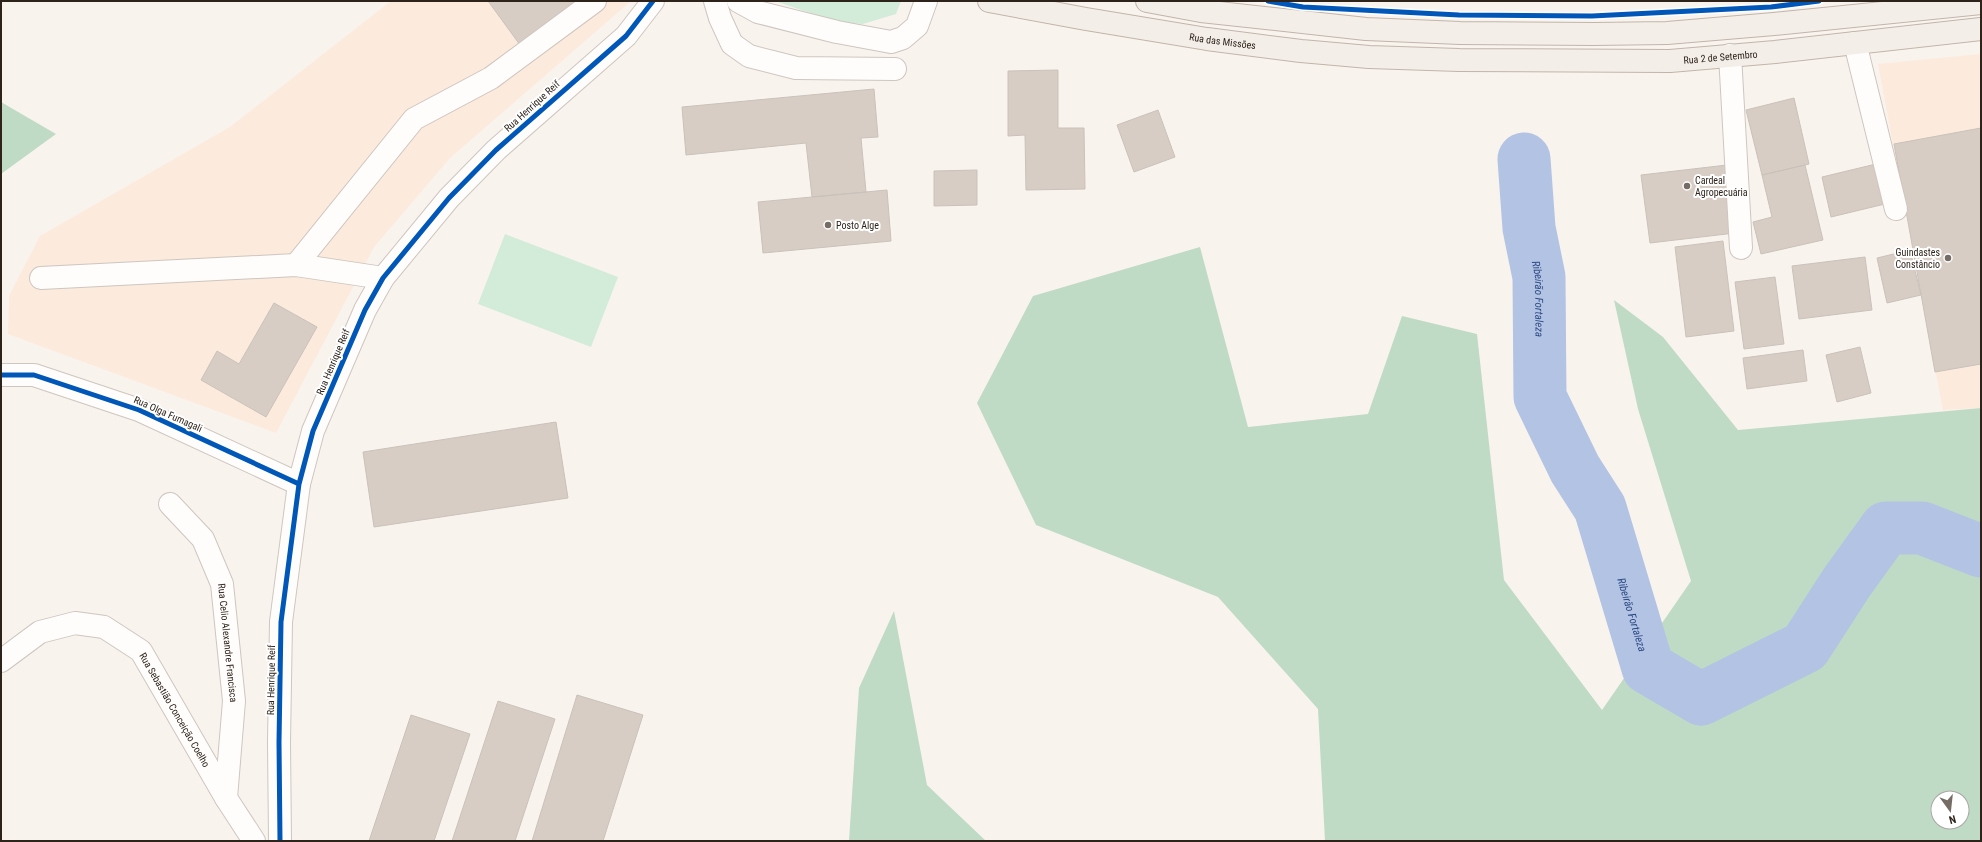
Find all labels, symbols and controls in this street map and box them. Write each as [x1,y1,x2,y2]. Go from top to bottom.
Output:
street label: Rua das Missões [1188,31,1257,51]
street label: Rua 2 de Setembro [1683,48,1758,65]
street label: Rua Henrique Reif [502,78,563,134]
place label: Cardeal Agropecuária [1695,175,1748,198]
marker: Cardeal Agropecuária [1682,181,1692,191]
marker: Posto Alge [823,220,833,230]
place label: Posto Alge [836,220,879,231]
place label: Guindastes Constâncio [1895,247,1940,270]
marker: Guindastes Constâncio [1943,253,1953,263]
water label: Ribeirão Fortaleza [1529,260,1546,337]
street label: Rua Henrique Reif [314,327,352,397]
street label: Rua Olga Fumagali [132,394,204,434]
water label: Ribeirão Fortaleza [1615,576,1649,653]
street label: Rua Celio Alexandre Francisca [216,583,240,703]
street label: Rua Henrique Reif [265,644,277,715]
street label: Rua Sebastião Conceição Coelho [138,651,212,769]
north arrow [1930,790,1970,830]
text: N [1947,812,1957,826]

